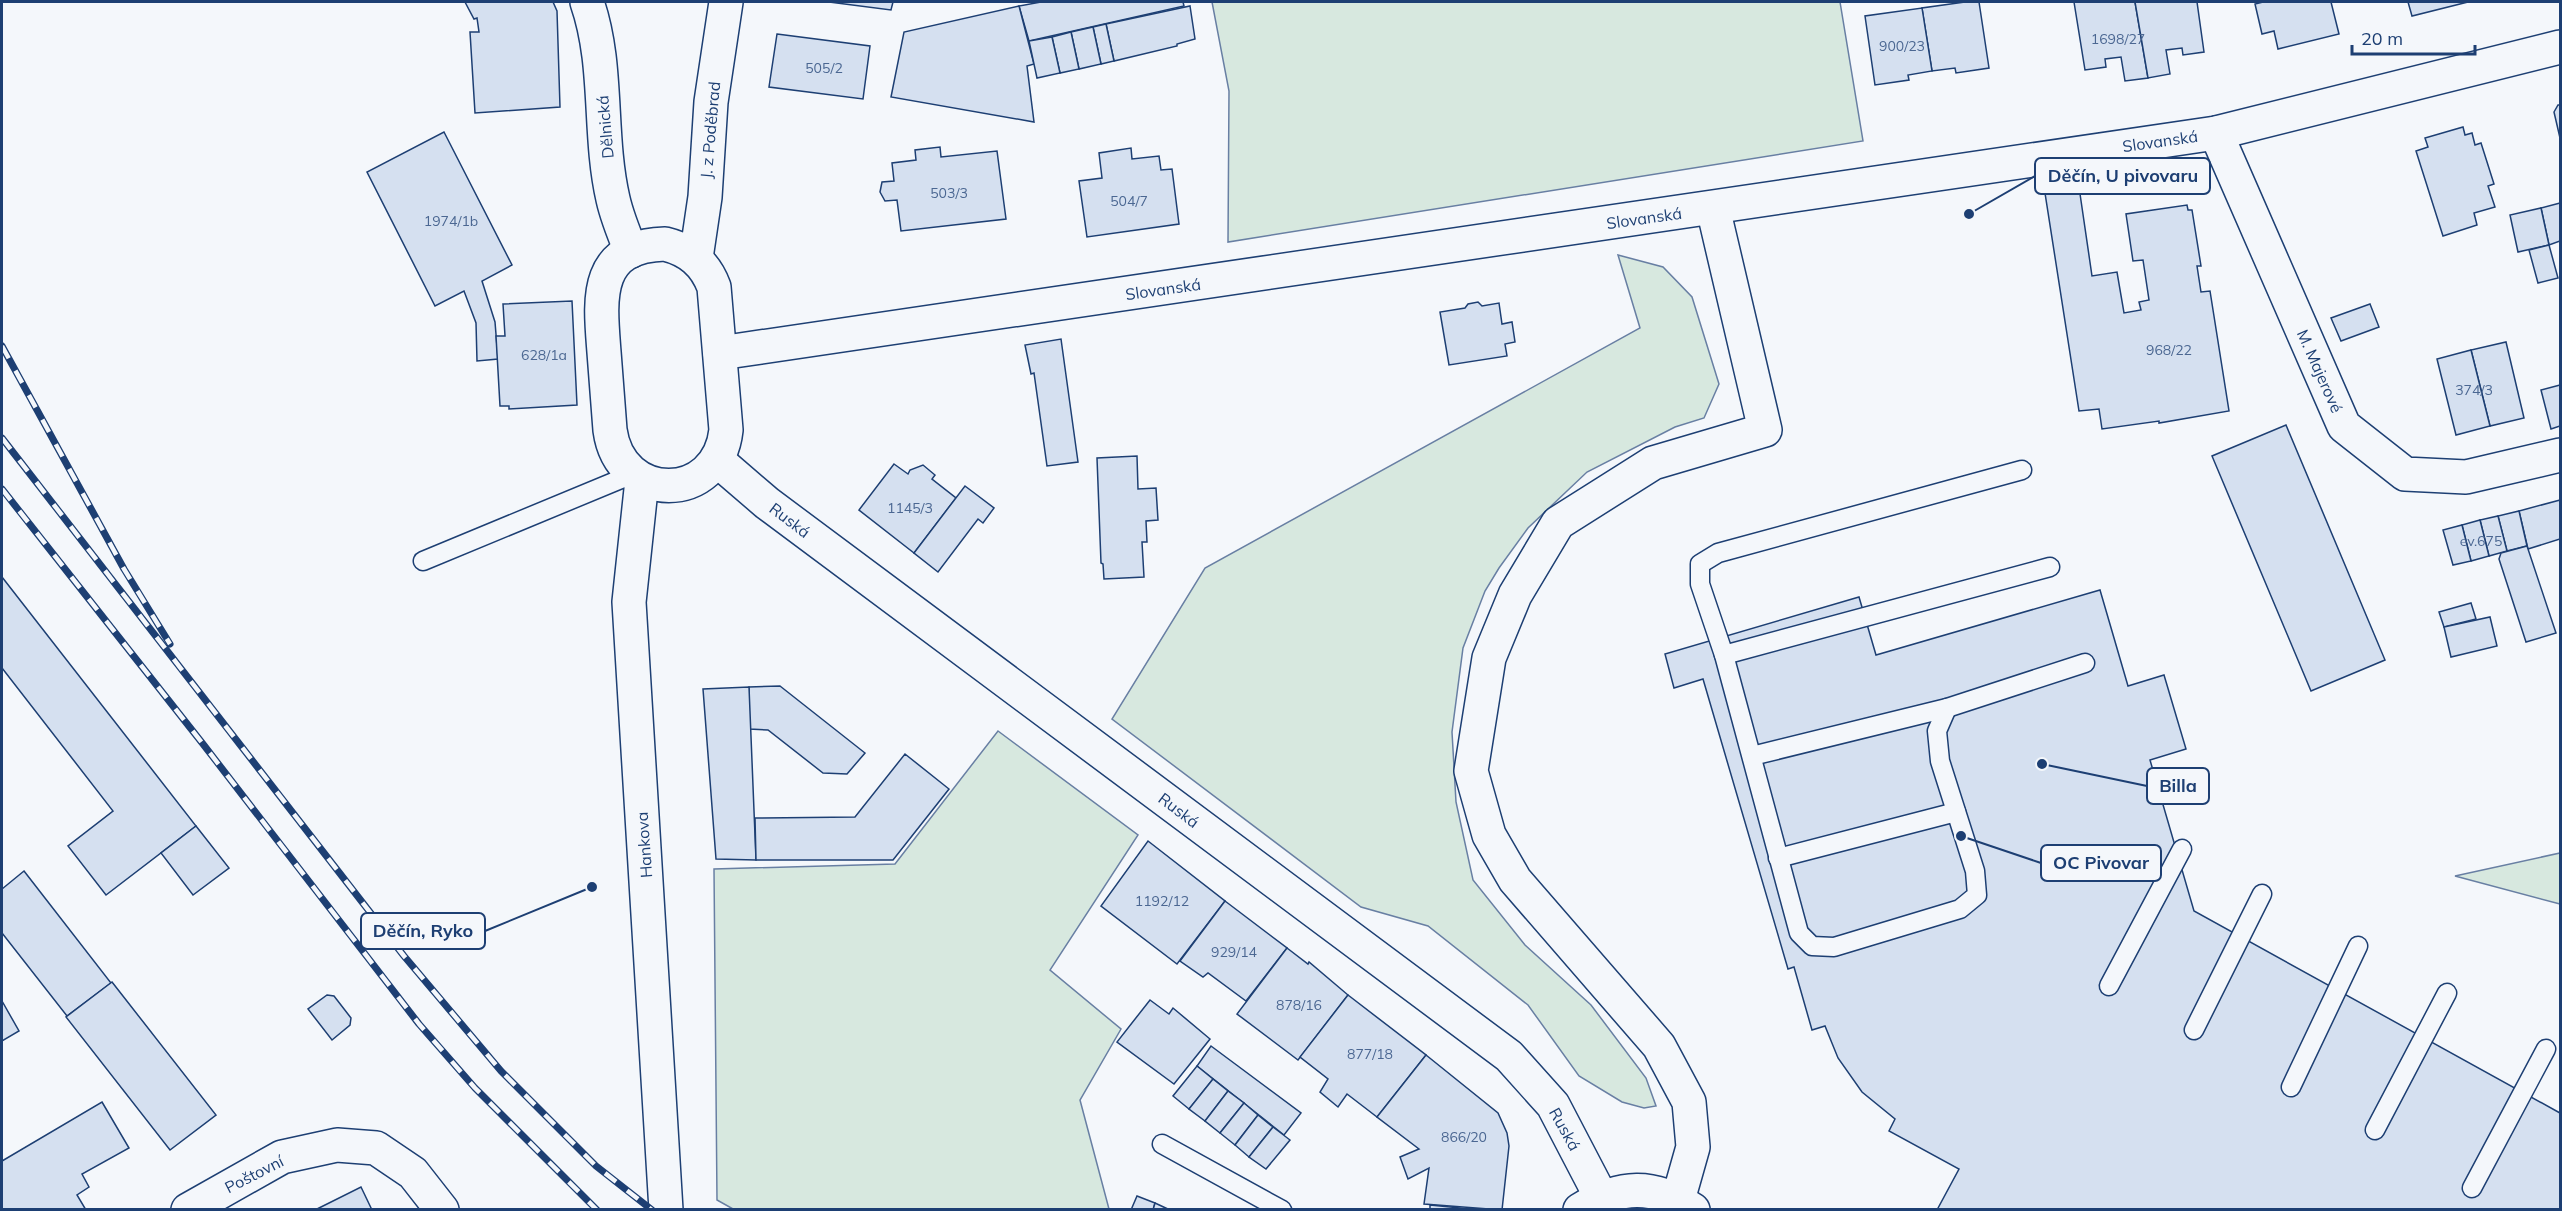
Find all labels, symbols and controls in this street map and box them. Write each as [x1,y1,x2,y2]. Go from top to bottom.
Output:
scale bar [2352,18,2475,56]
text: 20 m [2361,27,2403,50]
house number: 1698/27 [2091,30,2145,48]
house number: 900/23 [1879,37,1925,55]
house number: 505/2 [805,59,843,77]
street label: J. z Poděbrad [696,81,724,179]
street label: Dělnická [592,95,618,159]
street label: Slovanská [2121,126,2199,156]
callout: Děčín, U pivovaru [2035,158,2210,194]
text: Děčín, U pivovaru [2048,164,2198,187]
house number: 503/3 [930,184,968,202]
house number: 504/7 [1110,192,1148,210]
street label: Slovanská [1605,203,1683,233]
house number: 1974/1b [424,212,478,230]
street label: Slovanská [1124,274,1202,304]
street label: M. Majerové [2293,326,2347,416]
house number: 968/22 [2146,341,2192,359]
house number: 628/1a [521,346,567,364]
house number: 374/3 [2455,381,2493,399]
street label: Ruská [766,498,814,542]
house number: 1145/3 [887,499,933,517]
house number: ev.675 [2460,532,2502,550]
callout: Billa [2147,768,2209,804]
text: Billa [2159,774,2197,797]
street label: Ruská [1155,788,1203,832]
street label: Hankova [632,811,656,879]
callout: OC Pivovar [2041,845,2161,881]
text: OC Pivovar [2053,851,2150,874]
house number: 1192/12 [1135,892,1189,910]
callout: Děčín, Ryko [361,913,485,949]
text: Děčín, Ryko [373,919,473,942]
house number: 929/14 [1211,943,1258,961]
house number: 878/16 [1276,996,1322,1014]
house number: 877/18 [1347,1045,1393,1063]
street label: Ruská [1545,1104,1585,1154]
house number: 866/20 [1441,1128,1487,1146]
street label: Poštovní [221,1150,288,1197]

